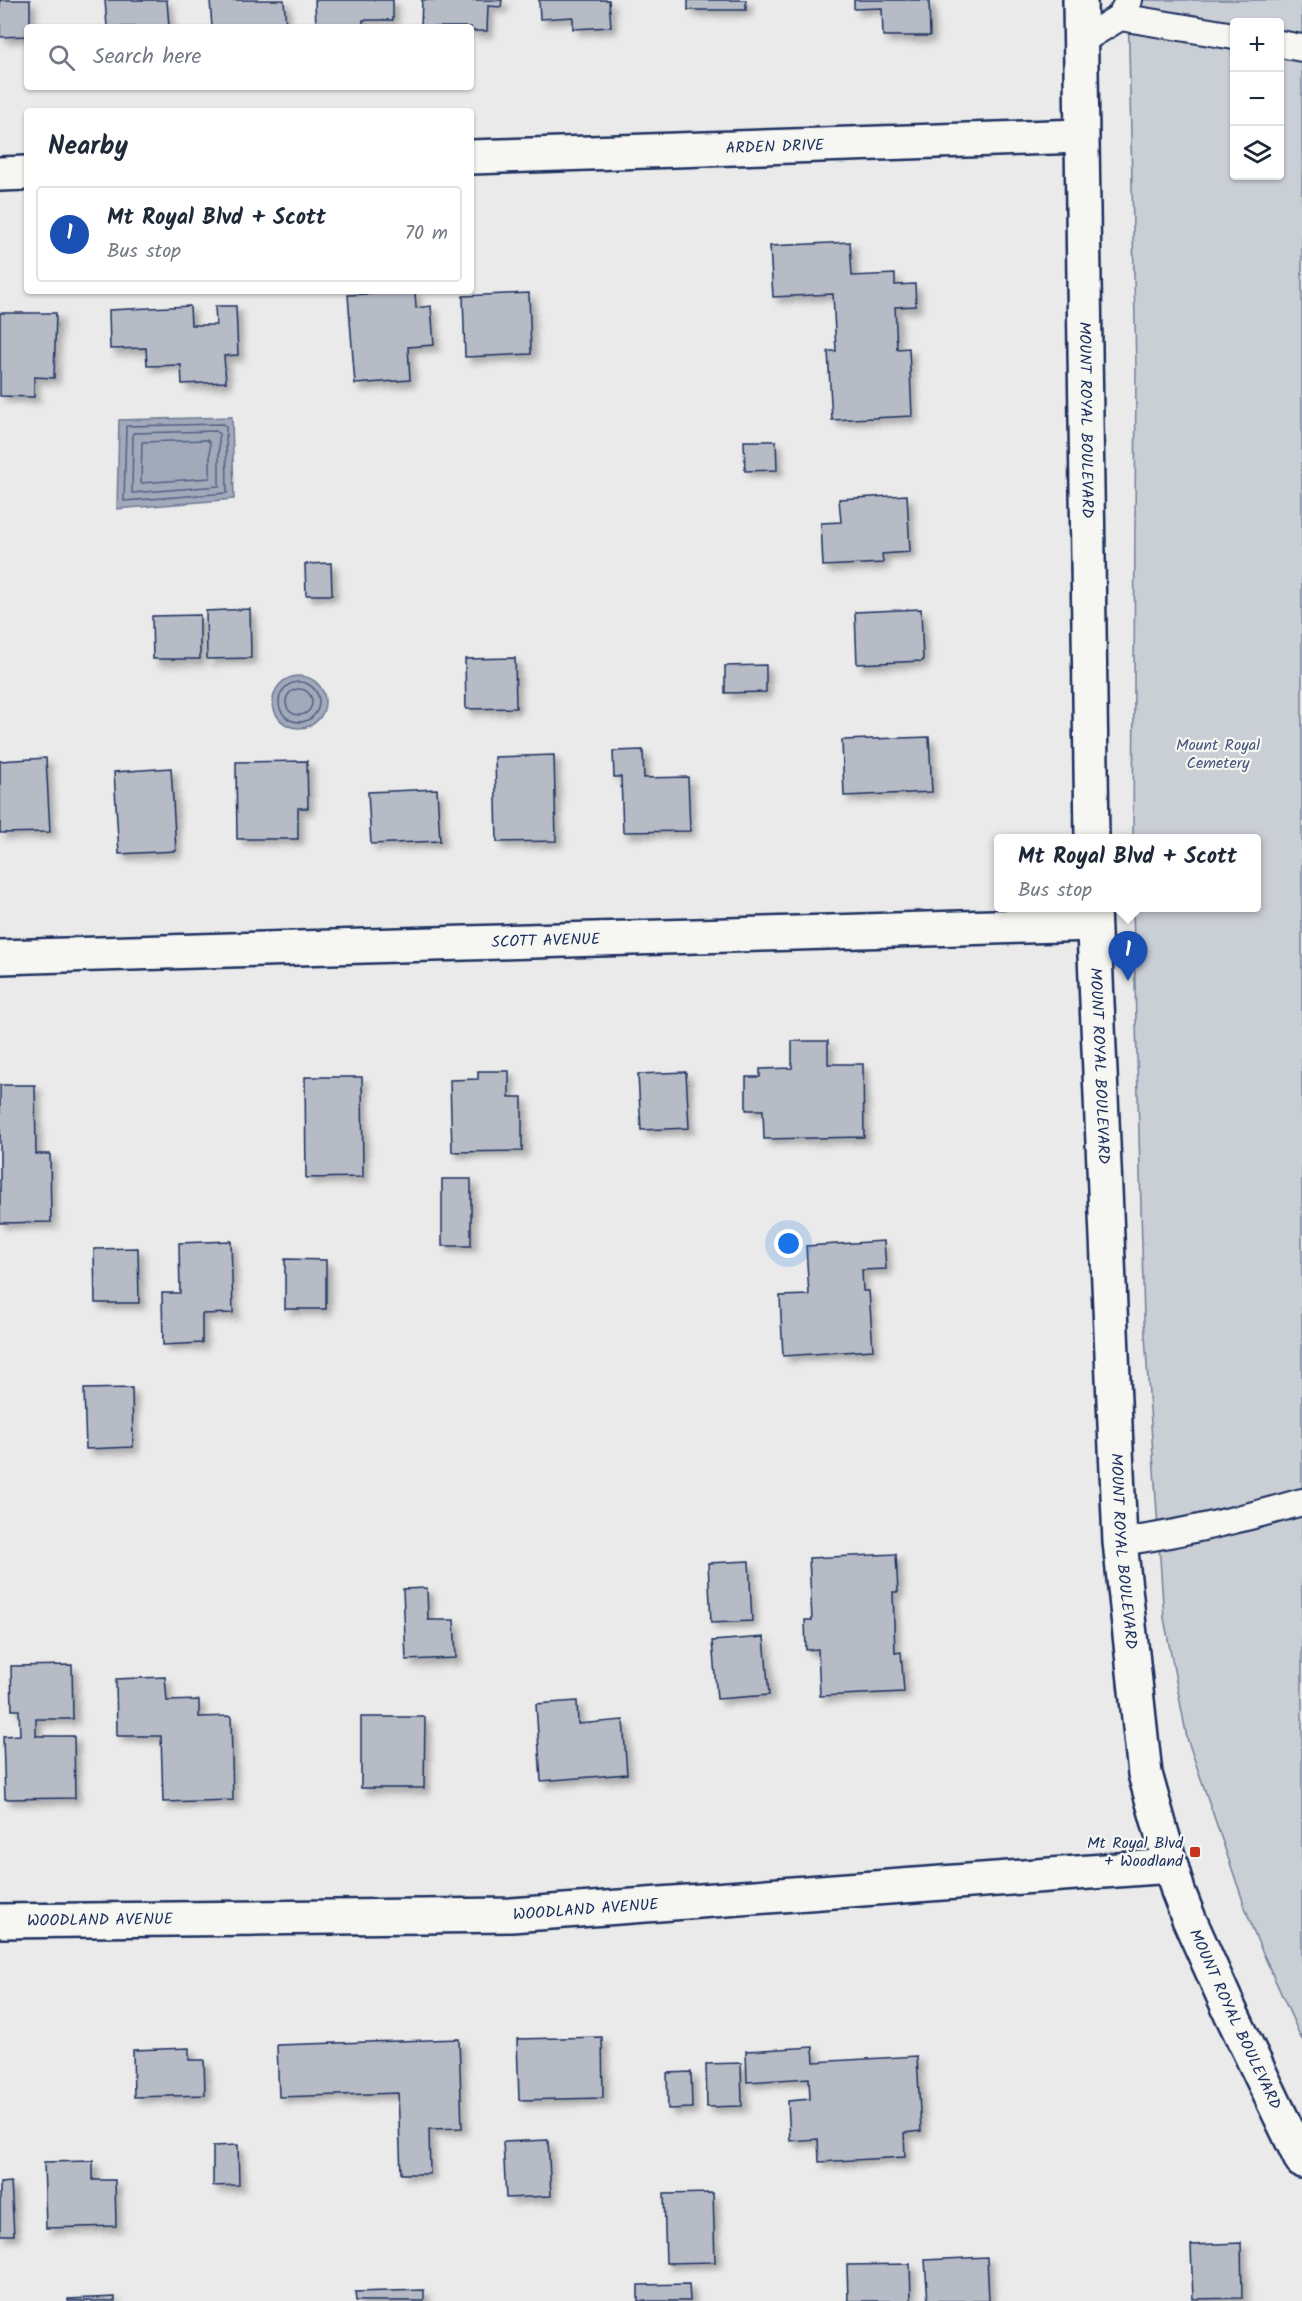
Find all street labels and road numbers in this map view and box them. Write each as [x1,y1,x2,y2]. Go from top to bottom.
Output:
street label: ARDEN DRIVE [725,132,825,161]
street label: MOUNT ROYAL BOULEVARD [1072,321,1100,519]
street label: SCOTT AVENUE [491,926,601,955]
street label: MOUNT ROYAL BOULEVARD [1083,967,1116,1165]
street label: MOUNT ROYAL BOULEVARD [1104,1453,1144,1651]
street label: WOODLAND AVENUE [512,1892,660,1927]
street label: WOODLAND AVENUE [27,1906,174,1933]
street label: MOUNT ROYAL BOULEVARD [1183,1925,1288,2114]

